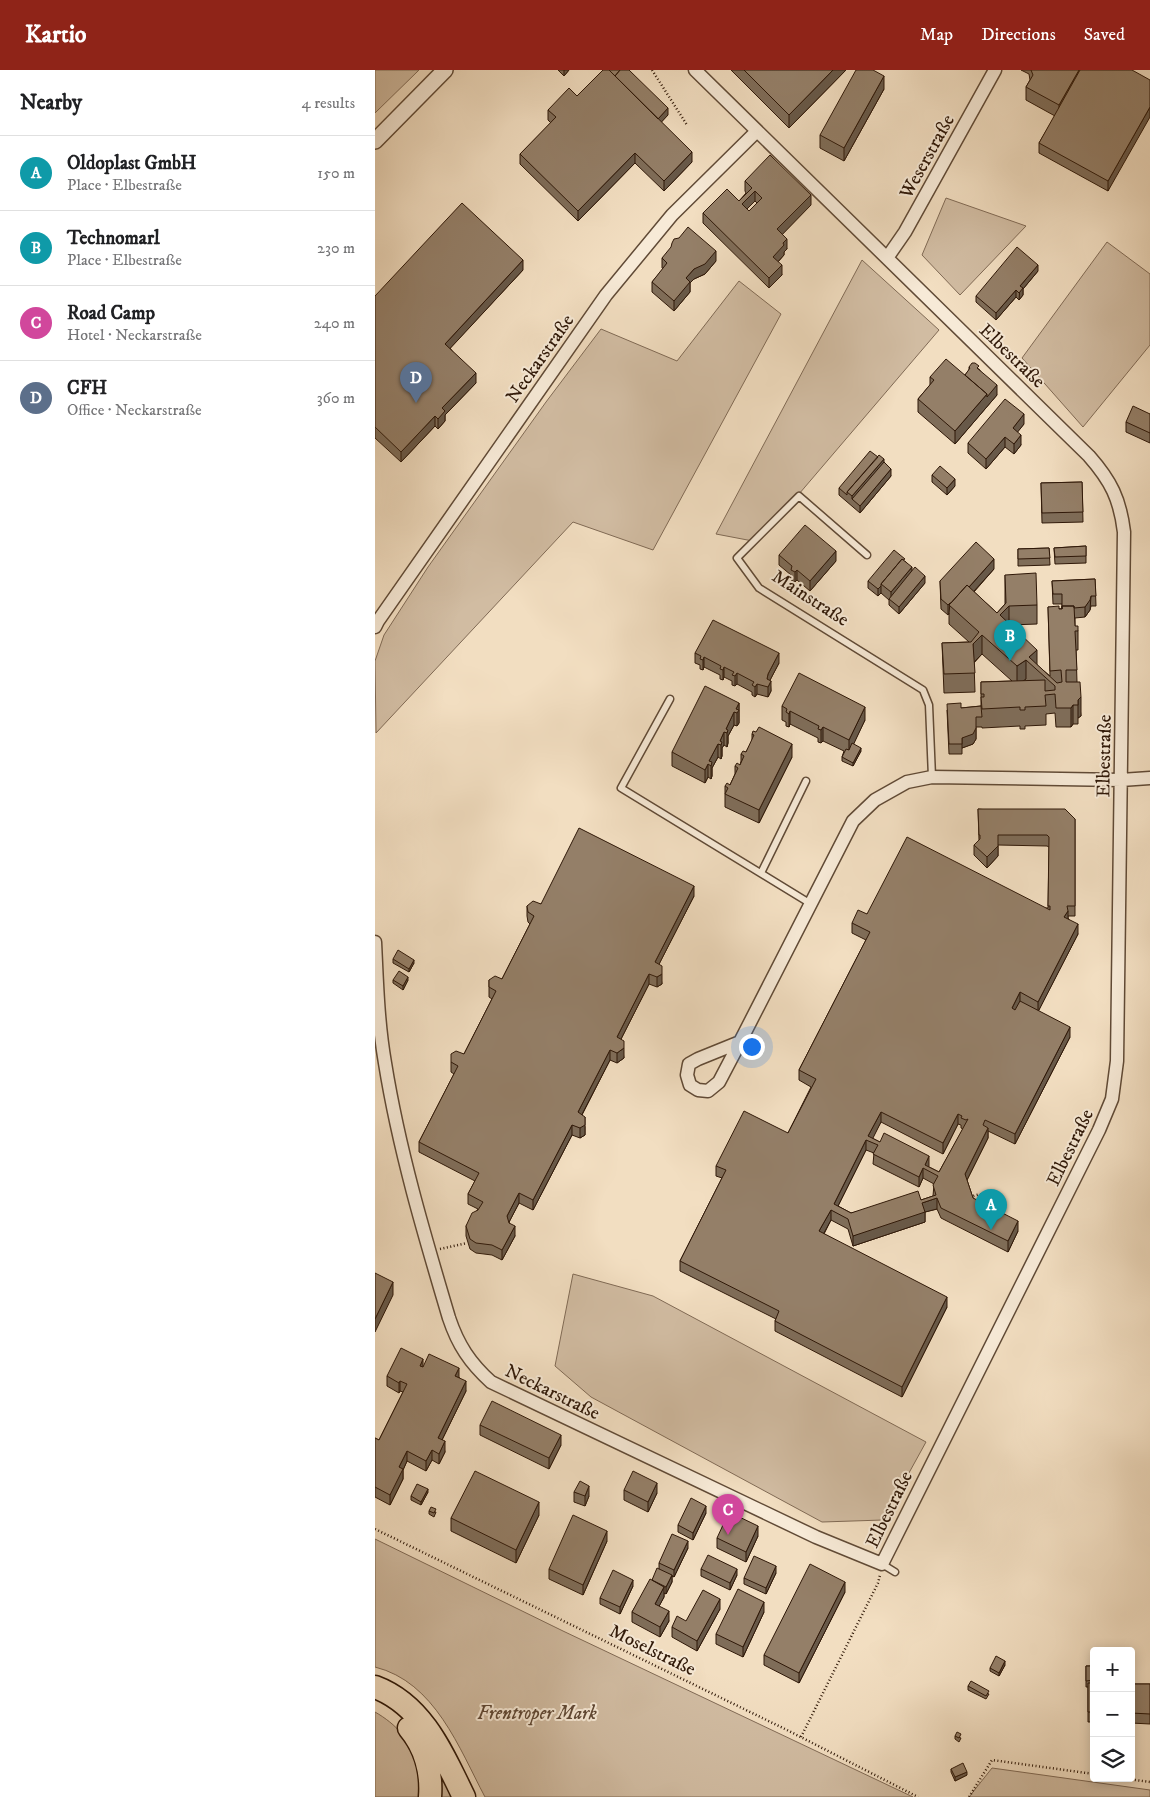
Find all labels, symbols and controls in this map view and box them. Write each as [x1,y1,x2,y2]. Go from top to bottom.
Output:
text: Kartio [25,20,87,50]
text: Map [920,24,953,46]
text: Directions [981,24,1056,46]
text: Saved [1084,24,1125,46]
text: Nearby [20,90,82,116]
text: 4 results [302,93,355,113]
street label: Weserstraße [894,111,960,204]
text: Oldoplast GmbH [67,152,197,175]
text: A [31,163,41,183]
text: 150 m [317,163,355,183]
text: Place · Elbestraße [67,175,182,195]
text: Technomarl [67,227,160,250]
text: B [31,238,41,258]
text: 230 m [317,238,355,258]
text: Place · Elbestraße [67,250,182,270]
text: Road Camp [67,302,155,325]
street label: Neckarstraße [501,310,579,408]
text: C [31,313,41,333]
text: 240 m [314,313,355,333]
street label: Elbestraße [974,319,1050,393]
text: Hotel · Neckarstraße [67,325,202,345]
pin: D [400,362,432,403]
text: CFH [67,377,107,400]
text: D [30,388,42,408]
text: 360 m [317,388,355,408]
text: Office · Neckarstraße [67,400,202,420]
street label: Mainstraße [767,565,853,632]
pin: B [994,620,1026,661]
street label: Elbestraße [1092,714,1117,798]
your location [739,1034,765,1060]
street label: Elbestraße [1042,1105,1099,1190]
pin: A [975,1189,1007,1230]
street label: Neckarstraße [501,1359,604,1425]
street label: Elbestraße [861,1467,918,1552]
pin: C [712,1494,744,1535]
street label: Moselstraße [605,1620,699,1681]
map controls [1090,1647,1135,1782]
button: + [1090,1647,1135,1692]
button: − [1090,1692,1135,1737]
park label: Frentroper Mark [477,1702,597,1726]
button: layers [1090,1737,1135,1782]

